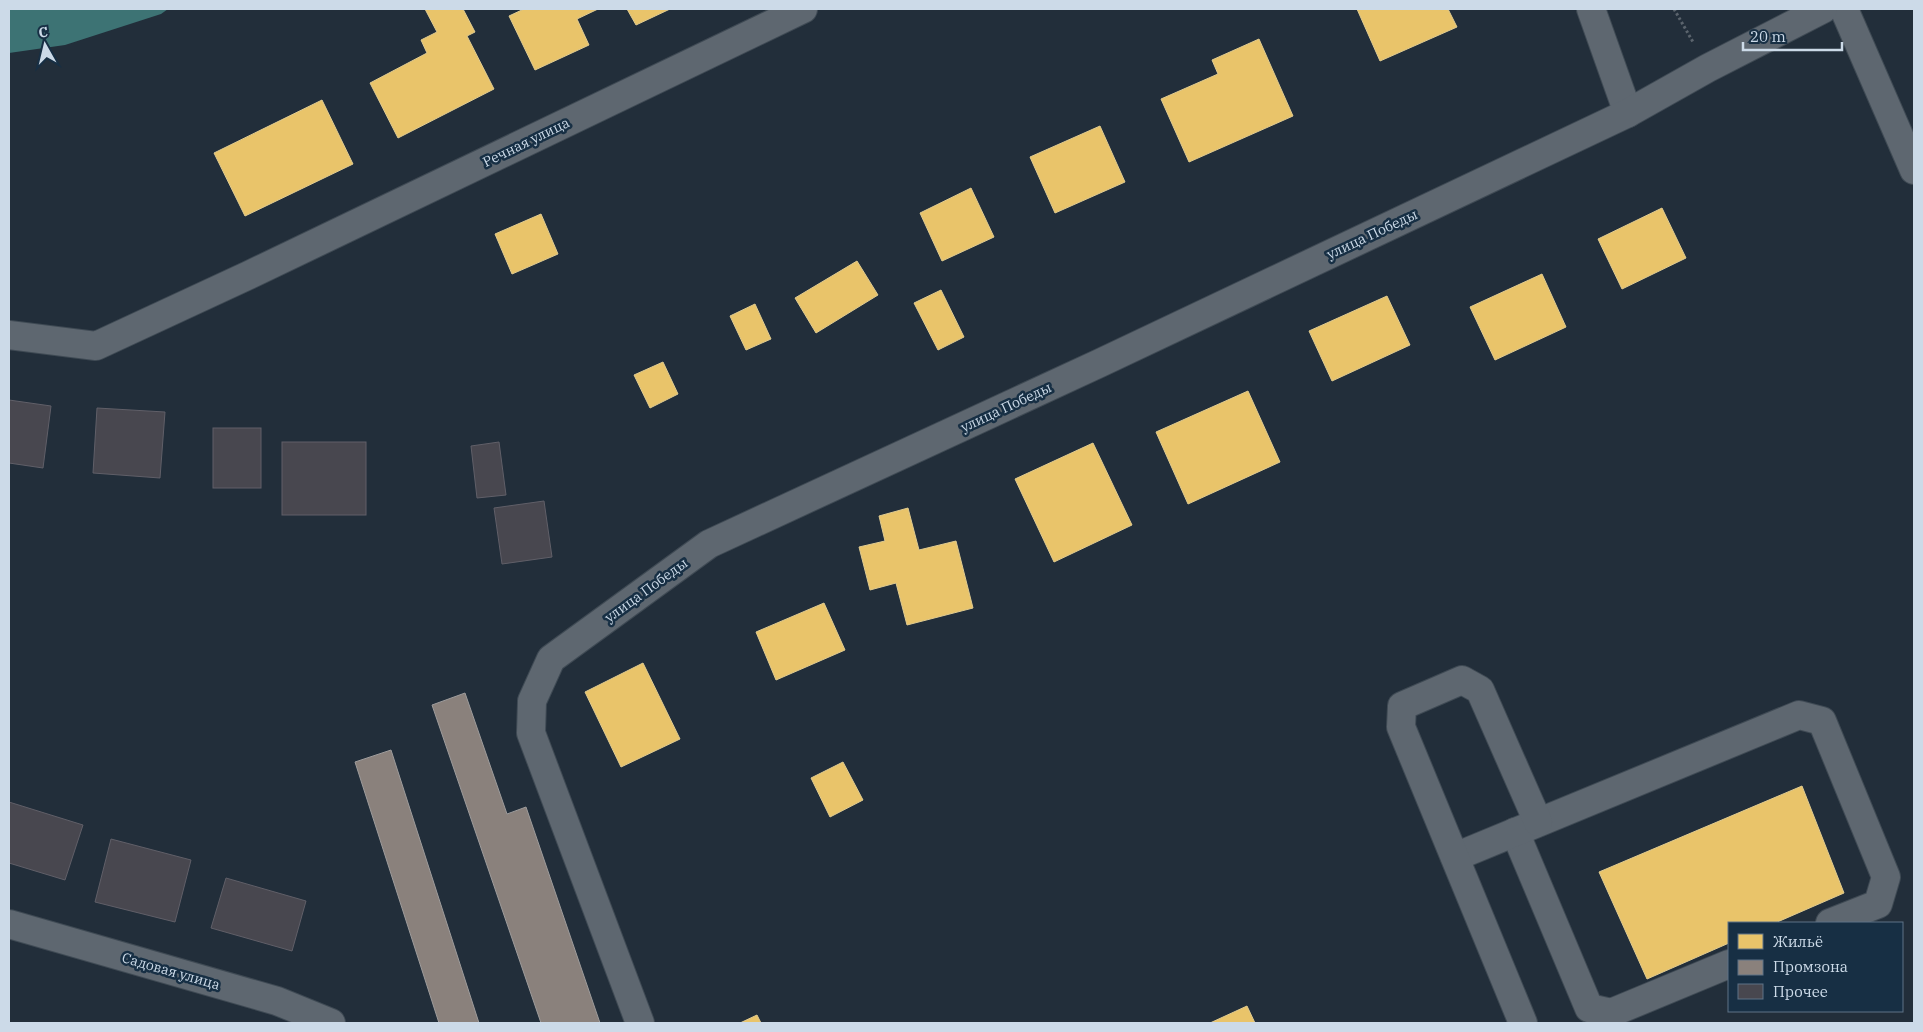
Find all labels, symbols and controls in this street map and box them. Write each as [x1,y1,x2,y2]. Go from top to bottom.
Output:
north arrow [20,20,70,70]
scale bar [1743,20,1842,52]
text: С [37,23,49,42]
text: 20 m [1750,27,1786,46]
street label: Речная улица [480,113,573,171]
street label: улица Победы [1323,205,1421,263]
street label: улица Победы [957,378,1055,436]
street label: улица Победы [601,554,691,626]
legend [1728,922,1903,1012]
text: Жильё [1773,932,1823,951]
street label: Садовая улица [120,948,223,994]
text: Промзона [1773,957,1848,976]
text: Прочее [1773,982,1828,1001]

